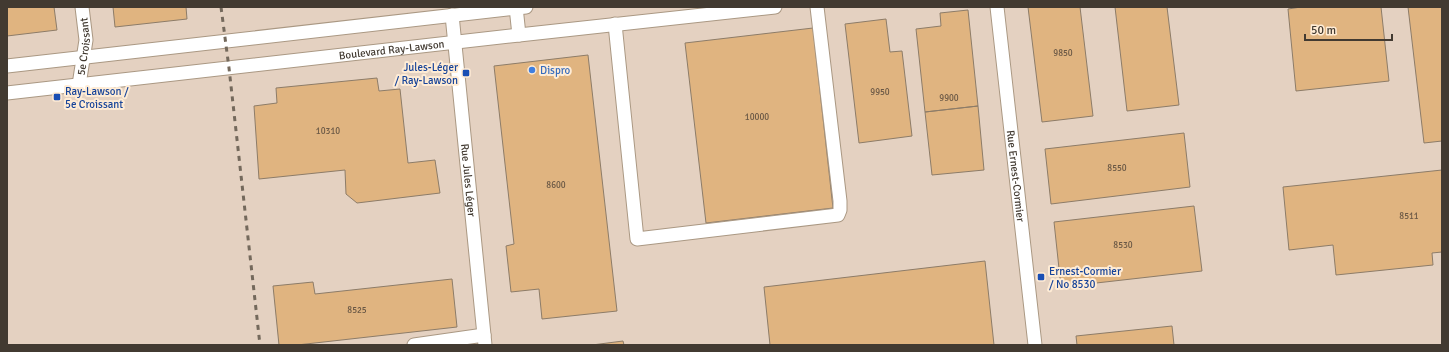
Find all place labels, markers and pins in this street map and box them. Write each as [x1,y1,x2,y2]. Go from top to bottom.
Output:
place label: Jules-Léger / Ray-Lawson [394,61,458,87]
place label: Dispro [540,64,571,77]
marker: Dispro [527,65,537,75]
marker: Jules-Léger / Ray-Lawson [461,68,471,78]
place label: Ray-Lawson / 5e Croissant [65,85,129,111]
marker: Ray-Lawson / 5e Croissant [52,92,62,102]
place label: Ernest-Cormier / No 8530 [1049,265,1121,291]
marker: Ernest-Cormier / No 8530 [1036,272,1046,282]

